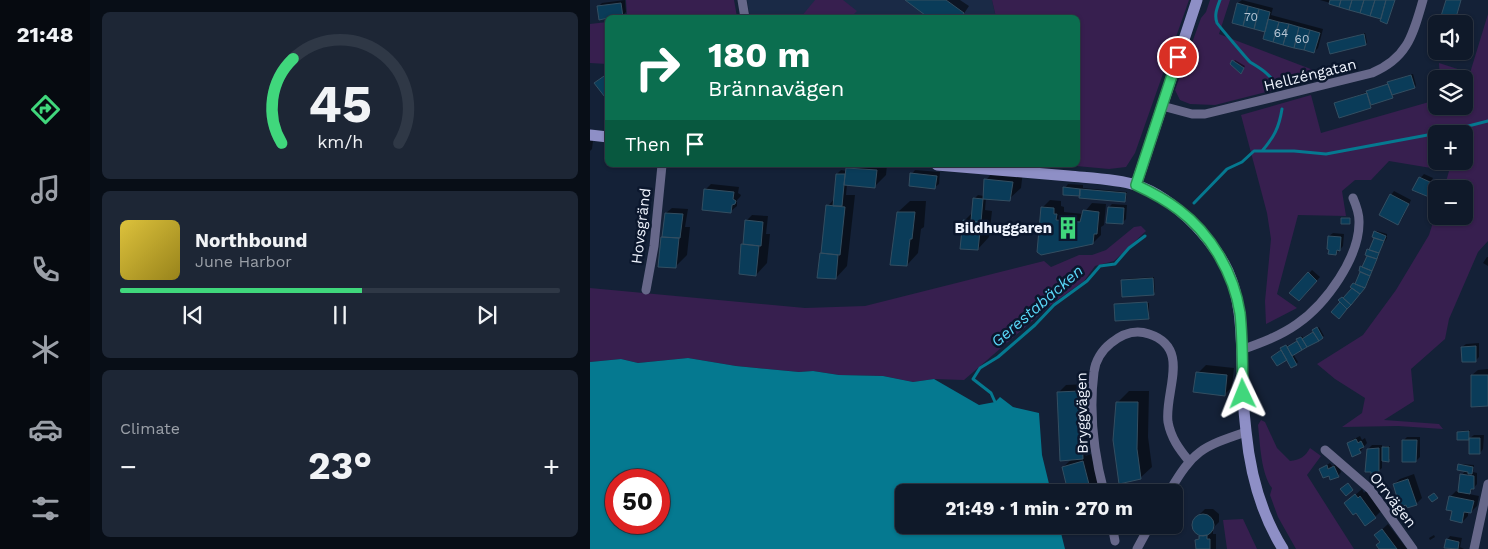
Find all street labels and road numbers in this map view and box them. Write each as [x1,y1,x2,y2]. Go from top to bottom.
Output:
street label: Hellzéngatan [1262,55,1358,95]
street label: Hovsgränd [627,187,655,265]
street label: Bryggvägen [1072,372,1092,454]
street label: Orrvägen [1366,469,1420,531]

